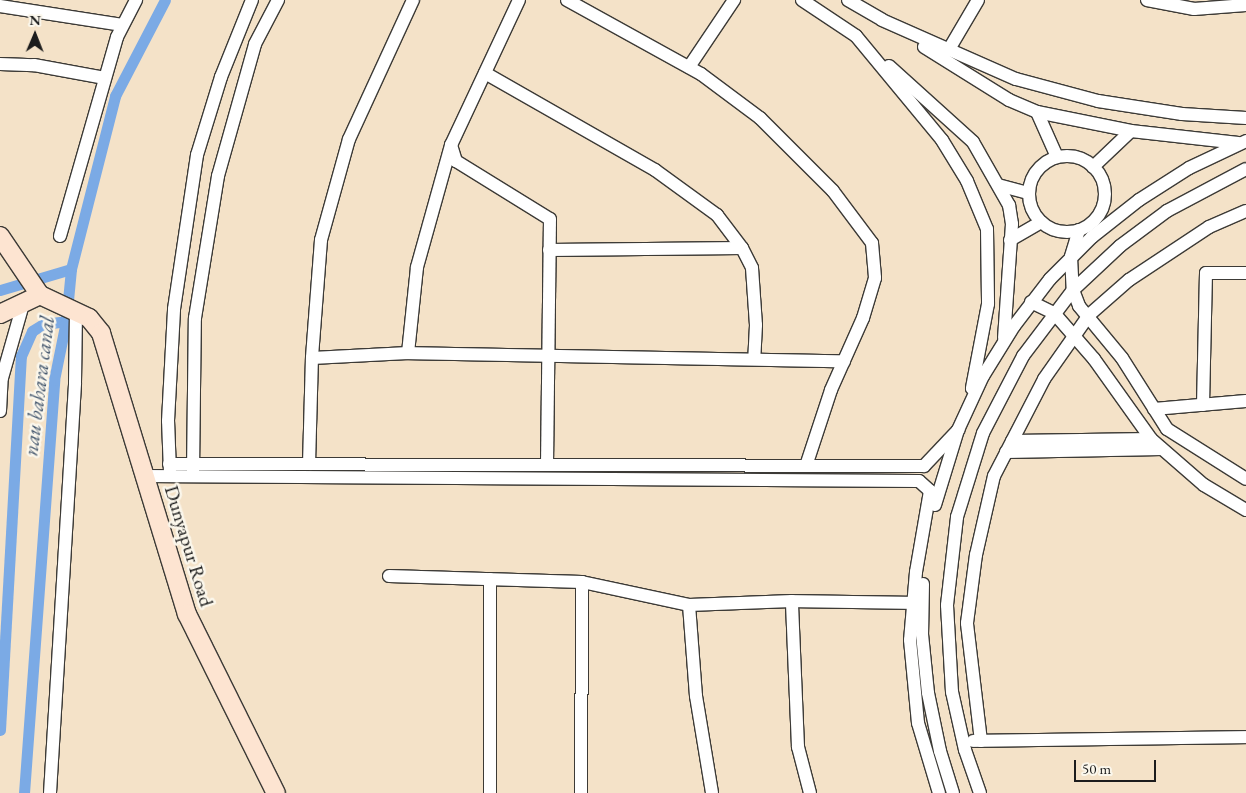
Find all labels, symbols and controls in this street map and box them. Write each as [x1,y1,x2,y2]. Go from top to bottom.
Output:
north arrow [10,10,60,60]
text: N [29,11,41,29]
water label: nau bahara canal [18,315,60,457]
street label: Dunyapur Road [159,483,219,609]
scale bar [1076,750,1158,782]
text: 50 m [1082,759,1111,778]

